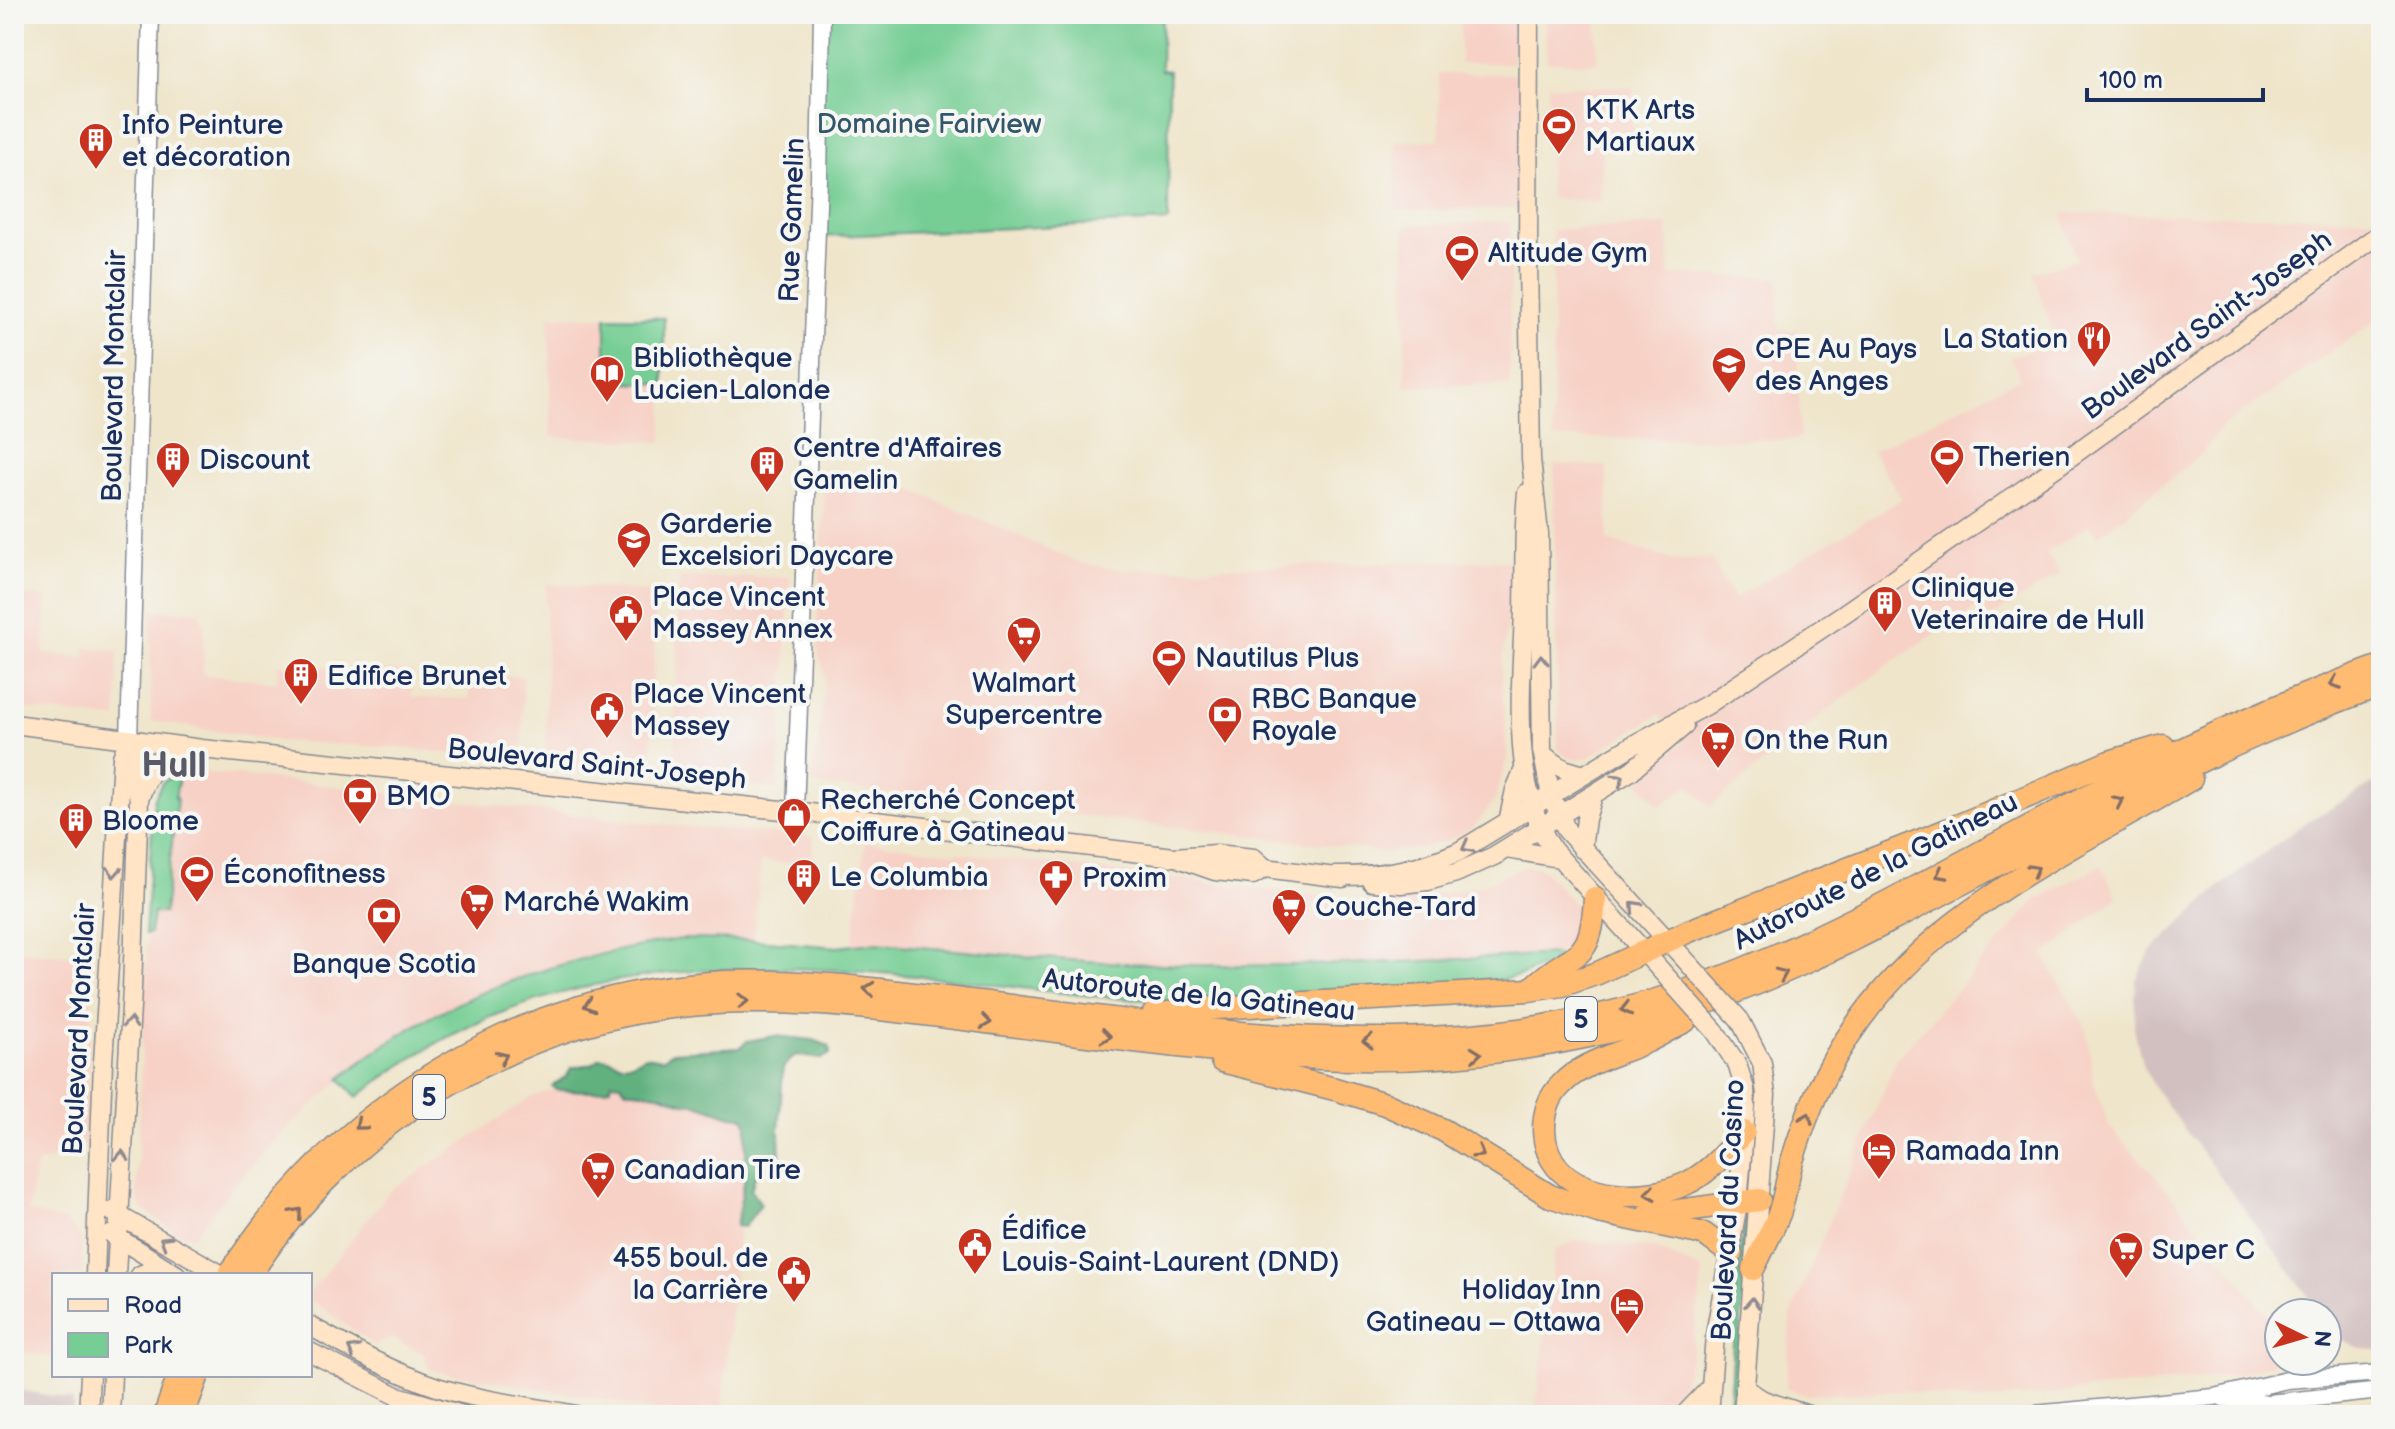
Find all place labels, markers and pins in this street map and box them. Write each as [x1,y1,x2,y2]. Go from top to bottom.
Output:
place label: KTK Arts Martiaux [1585,94,1695,159]
sports icon: KTK Arts Martiaux [1540,106,1578,156]
place label: Info Peinture et décoration [122,109,291,174]
building icon: Info Peinture et décoration [77,121,115,171]
sports icon: Altitude Gym [1443,233,1481,283]
place label: Altitude Gym [1488,237,1648,270]
restaurant icon: La Station [2075,319,2113,369]
place label: La Station [1943,323,2068,356]
place label: CPE Au Pays des Anges [1755,333,1917,398]
place label: Bibliothèque Lucien-Lalonde [633,342,830,407]
school or university icon: CPE Au Pays des Anges [1710,345,1748,395]
library icon: Bibliothèque Lucien-Lalonde [588,354,626,404]
place label: Centre d'Affaires Gamelin [793,432,1002,497]
sports icon: Therien [1928,437,1966,487]
building icon: Discount [154,440,192,490]
place label: Therien [1973,441,2070,474]
place label: Discount [199,444,311,477]
building icon: Centre d'Affaires Gamelin [748,444,786,494]
place label: Garderie Excelsiori Daycare [660,508,894,573]
school or university icon: Garderie Excelsiori Daycare [615,520,653,570]
place label: Clinique Veterinaire de Hull [1911,572,2144,637]
place label: Place Vincent Massey Annex [652,581,833,646]
building icon: Clinique Veterinaire de Hull [1866,584,1904,634]
public building icon: Place Vincent Massey Annex [607,593,645,643]
supermarket icon: Walmart Supercentre [1005,615,1043,665]
sports icon: Nautilus Plus [1150,638,1188,688]
place label: Nautilus Plus [1195,642,1359,675]
building icon: Edifice Brunet [282,656,320,706]
place label: Edifice Brunet [327,660,507,693]
place label: Walmart Supercentre [946,667,1102,732]
place label: Place Vincent Massey [633,678,807,743]
place label: RBC Banque Royale [1251,683,1417,748]
public building icon: Place Vincent Massey [588,690,626,740]
bank icon: RBC Banque Royale [1206,695,1244,745]
supermarket icon: On the Run [1699,720,1737,770]
place label: On the Run [1744,724,1888,757]
bank icon: BMO [341,776,379,826]
place label: BMO [386,780,451,813]
place label: Recherché Concept Coiffure à Gatineau [820,784,1076,849]
shop icon: Recherché Concept Coiffure à Gatineau [775,796,813,846]
building icon: Bloome [57,801,95,851]
place label: Bloome [102,805,199,838]
sports icon: Éconofitness [178,854,216,904]
place label: Éconofitness [223,857,386,891]
building icon: Le Columbia [785,857,823,907]
pharmacy icon: Proxim [1037,858,1075,908]
place label: Le Columbia [830,861,989,894]
place label: Proxim [1082,862,1167,895]
supermarket icon: Marché Wakim [458,882,496,932]
place label: Marché Wakim [503,886,689,919]
supermarket icon: Couche-Tard [1270,887,1308,937]
place label: Couche-Tard [1315,891,1476,924]
bank icon: Banque Scotia [365,896,403,946]
place label: Banque Scotia [292,948,476,981]
hotel icon: Ramada Inn [1860,1131,1898,1181]
place label: Ramada Inn [1905,1135,2059,1168]
supermarket icon: Canadian Tire [579,1150,617,1200]
place label: Canadian Tire [624,1154,801,1187]
place label: Édifice Louis-Saint-Laurent (DND) [1001,1213,1339,1279]
public building icon: Édifice Louis-Saint-Laurent (DND) [956,1226,994,1276]
supermarket icon: Super C [2107,1230,2145,1280]
place label: Super C [2152,1234,2255,1267]
place label: 455 boul. de la Carrière [612,1242,768,1307]
public building icon: 455 boul. de la Carrière [775,1254,813,1304]
place label: Holiday Inn Gatineau – Ottawa [1366,1274,1601,1339]
hotel icon: Holiday Inn Gatineau – Ottawa [1608,1286,1646,1336]

